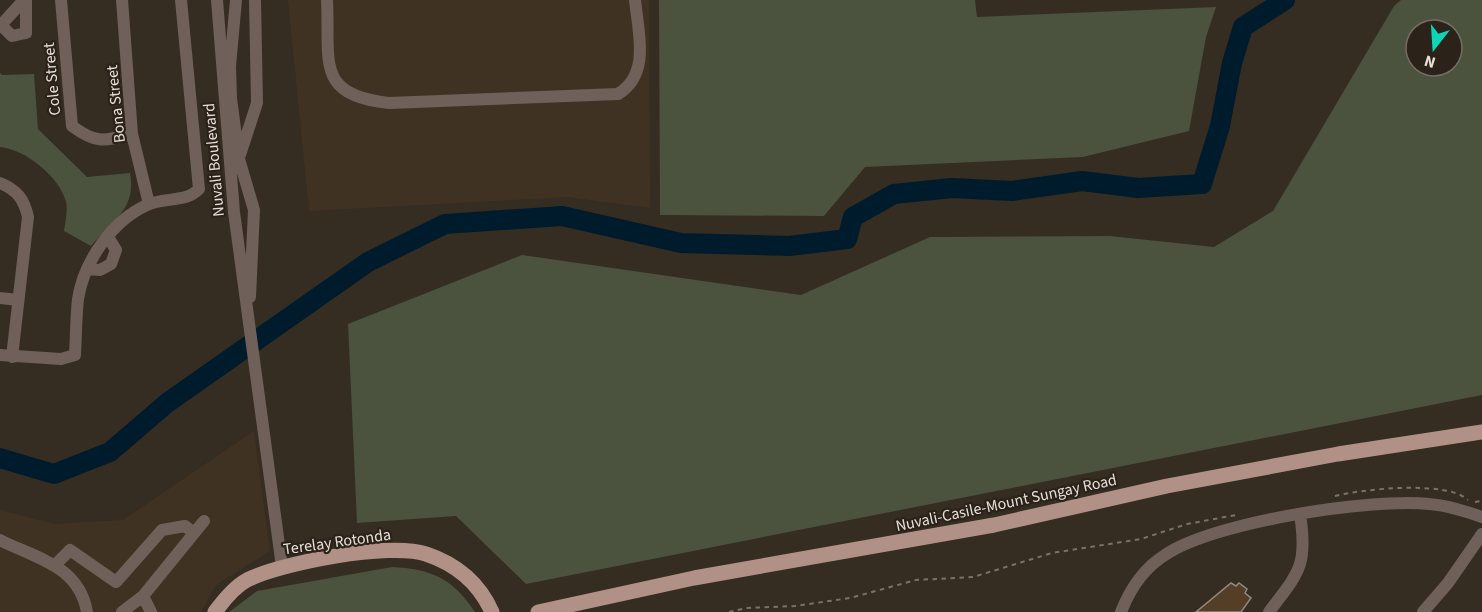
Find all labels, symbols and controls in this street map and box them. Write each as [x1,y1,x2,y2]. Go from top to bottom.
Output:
north arrow [1404,18,1464,78]
street label: Cole Street [38,41,66,116]
text: N [1422,49,1438,73]
street label: Bona Street [101,63,131,144]
street label: Nuvali Boulevard [198,102,230,218]
street label: Nuvali-Casile-Mount Sungay Road [894,469,1119,537]
street label: Terelay Rotonda [282,524,392,560]

